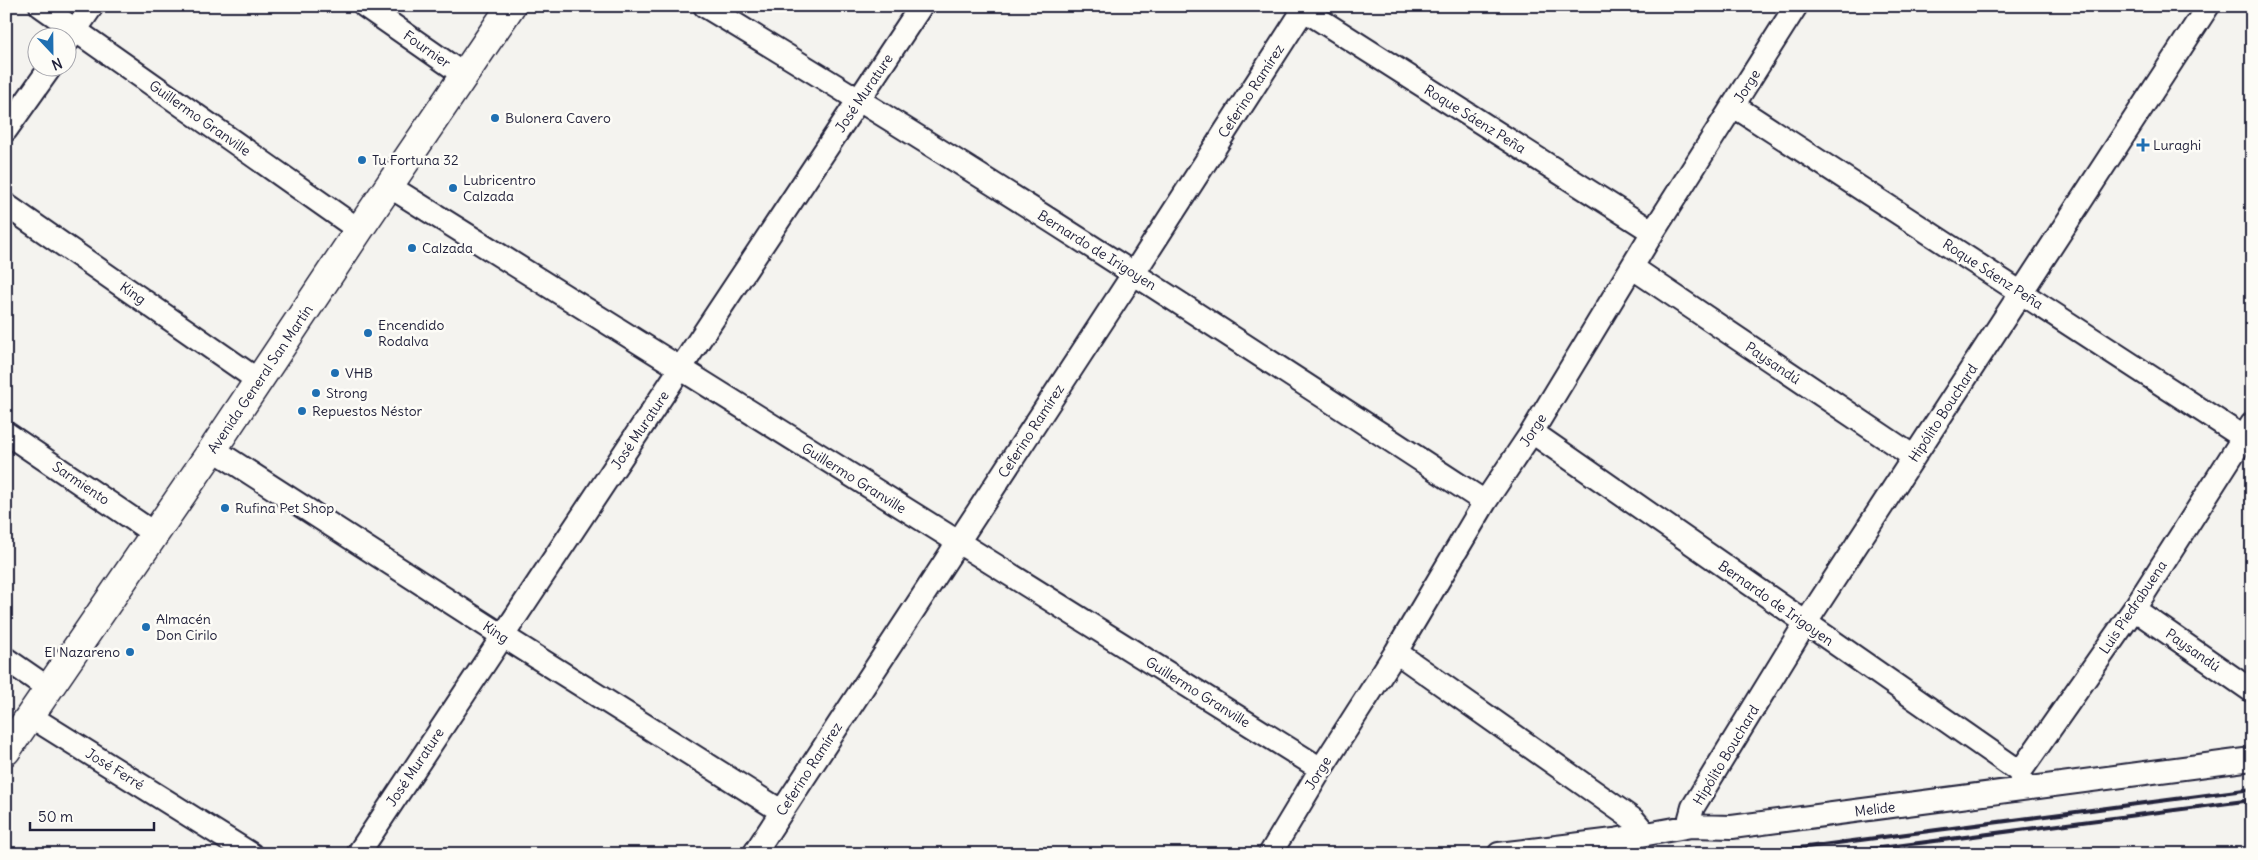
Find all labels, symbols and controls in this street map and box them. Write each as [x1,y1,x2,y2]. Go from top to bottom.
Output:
street label: Fournier [400,26,454,72]
north arrow [28,28,78,78]
street label: Ceferino Ramírez [1214,41,1288,141]
street label: José Murature [831,50,897,136]
text: N [49,54,65,74]
street label: Jorge [1730,66,1764,106]
street label: Guillermo Granville [146,76,254,160]
street label: Roque Sáenz Peña [1421,81,1529,157]
place label: Bulonera Cavero [505,109,611,127]
marker: Bulonera Cavero [489,112,501,124]
place label: Luraghi [2153,136,2201,154]
marker: Luraghi [2137,139,2149,151]
place label: Tu Fortuna 32 [372,151,459,169]
marker: Tu Fortuna 32 [356,154,368,166]
place label: Lubricentro Calzada [463,171,536,205]
marker: Lubricentro Calzada [447,182,459,194]
street label: Bernardo de Irigoyen [1034,206,1160,294]
street label: Roque Sáenz Peña [1939,235,2047,313]
place label: Calzada [422,239,473,257]
marker: Calzada [406,242,418,254]
street label: King [116,278,150,308]
street label: Avenida General San Martín [203,301,317,457]
place label: Encendido Rodalva [378,316,444,350]
marker: Encendido Rodalva [362,327,374,339]
street label: Paysandú [1742,338,1804,388]
street label: Hipólito Bouchard [1905,361,1981,465]
place label: VHB [345,364,373,382]
marker: VHB [329,367,341,379]
street label: Ceferino Ramírez [994,381,1068,481]
place label: Strong [326,384,368,402]
marker: Strong [310,387,322,399]
street label: José Murature [607,387,673,473]
place label: Repuestos Néstor [312,402,423,420]
marker: Repuestos Néstor [296,405,308,417]
street label: Jorge [1516,410,1550,450]
street label: Guillermo Granville [798,439,910,517]
street label: Sarmiento [49,457,113,509]
place label: Rufina Pet Shop [235,499,334,517]
marker: Rufina Pet Shop [219,502,231,514]
street label: Bernardo de Irigoyen [1715,556,1837,650]
street label: Luis Piedrabuena [2095,557,2171,657]
place label: Almacén Don Cirilo [156,610,218,644]
street label: King [479,617,513,647]
marker: Almacén Don Cirilo [140,621,152,633]
street label: Paysandú [2162,625,2224,675]
place label: El Nazareno [44,643,120,661]
marker: El Nazareno [124,646,136,658]
street label: Guillermo Granville [1142,653,1254,731]
street label: Hipólito Bouchard [1689,702,1763,808]
street label: Ceferino Ramírez [772,719,846,819]
street label: José Murature [382,724,448,810]
street label: José Ferré [82,744,148,794]
street label: Jorge [1301,753,1335,793]
street label: Melide [1854,798,1896,820]
scale bar [30,800,154,832]
text: 50 m [38,807,73,826]

